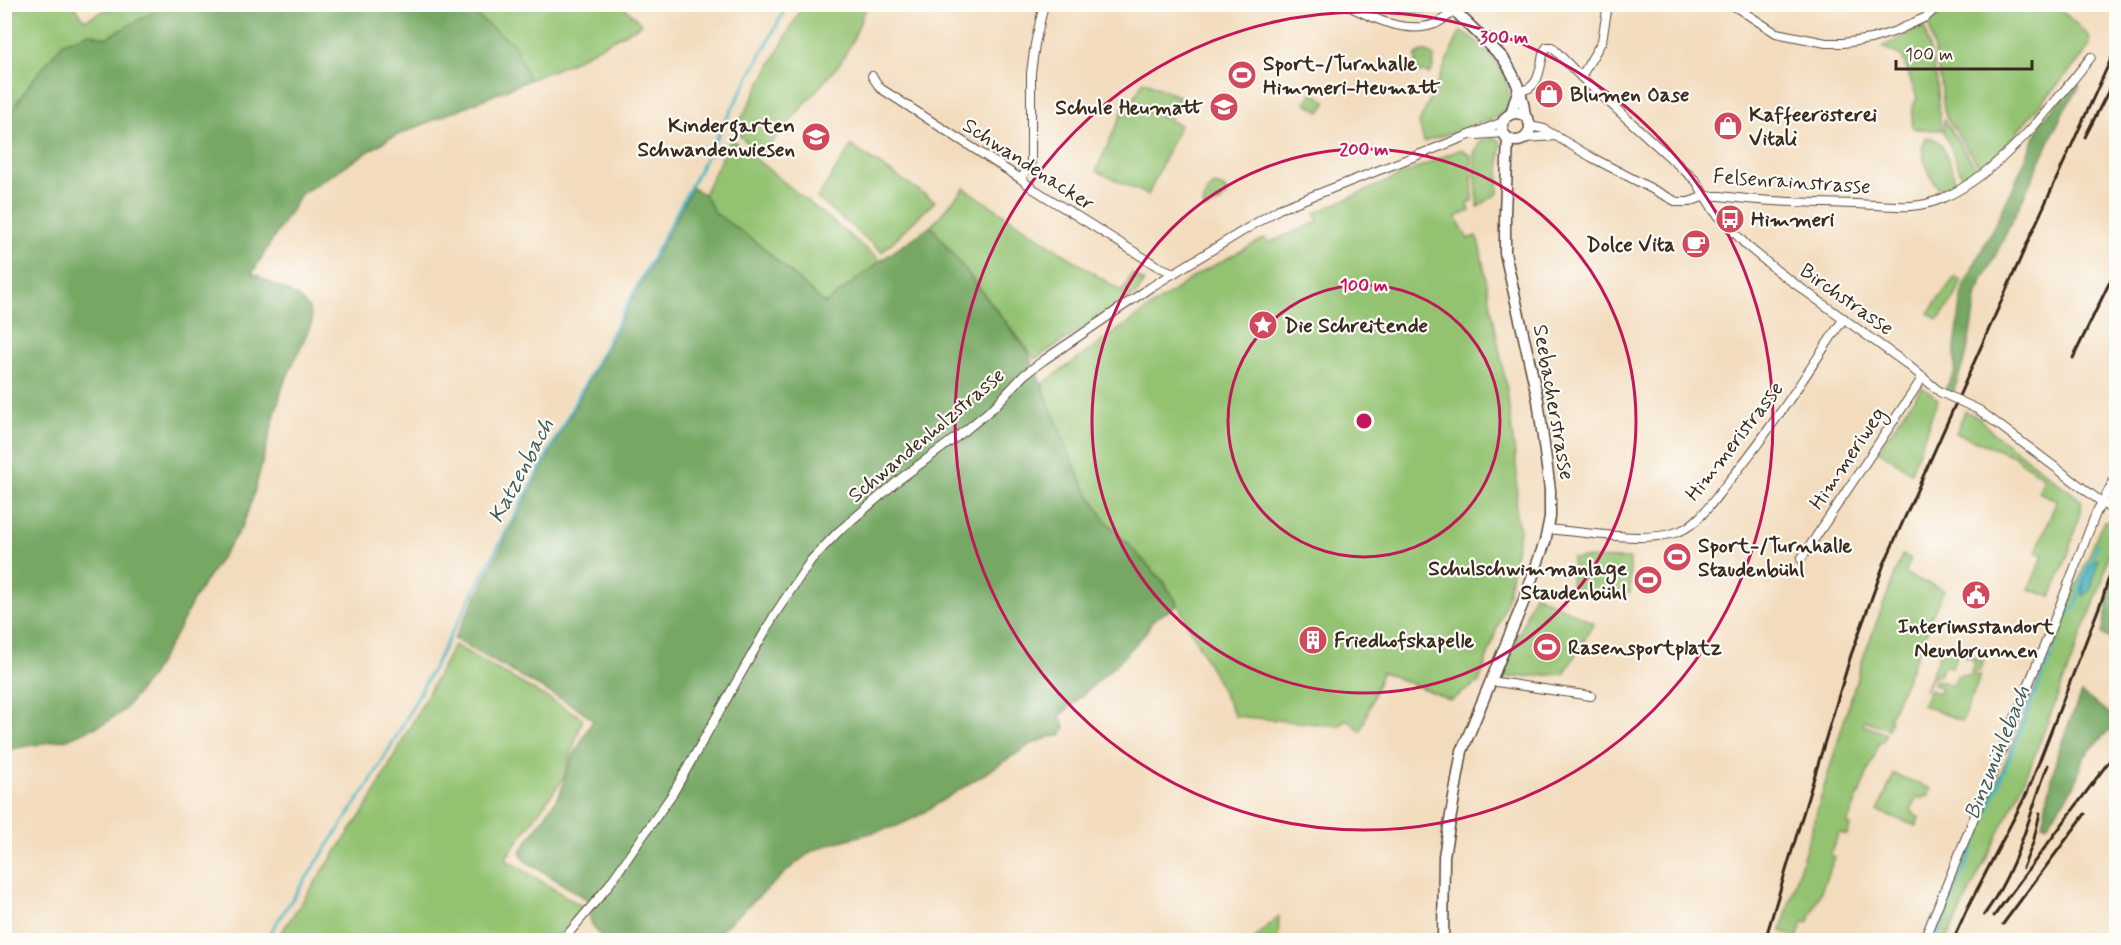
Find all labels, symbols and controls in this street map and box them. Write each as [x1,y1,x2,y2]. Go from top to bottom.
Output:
text: 300 m [1480,26,1528,50]
scale bar [1896,33,2032,71]
text: 100 m [1905,43,1953,67]
place label: Sport-/Turnhalle Himmeri-Heumatt [1263,50,1441,102]
sports icon: Sport-/Turnhalle Himmeri-Heumatt [1226,59,1258,91]
shop icon: Blumen Oase [1533,78,1565,110]
place label: Blumen Oase [1570,81,1690,109]
school or university icon: Schule Heumatt [1208,91,1240,123]
place label: Schule Heumatt [1055,94,1203,122]
place label: Kaffeerösterei Vitali [1749,101,1877,153]
shop icon: Kaffeerösterei Vitali [1712,110,1744,142]
place label: Kindergarten Schwandenwiesen [637,112,795,164]
street label: Schwandenacker [957,112,1100,218]
school or university icon: Kindergarten Schwandenwiesen [800,121,832,153]
text: 200 m [1339,138,1389,162]
street label: Felsenrainstrasse [1712,163,1872,201]
bus stop icon: Himmeri [1714,203,1746,235]
place label: Himmeri [1751,206,1835,234]
cafe icon: Dolce Vita [1680,228,1712,260]
place label: Dolce Vita [1586,231,1675,259]
street label: Birchstrasse [1794,257,1899,342]
text: 100 m [1340,274,1388,298]
place icon: Die Schreitende [1247,309,1279,341]
place label: Die Schreitende [1284,312,1428,340]
street label: Seebacherstrasse [1526,322,1580,482]
street label: Schwandenholzstrasse [842,362,1011,510]
street label: Himmeristrasse [1679,376,1790,507]
street label: Himmeriweg [1803,402,1893,516]
centre of rings [1354,411,1374,431]
water label: Katzenbach [483,414,561,528]
place label: Sport-/Turnhalle Staudenbühl [1698,532,1852,584]
sports icon: Sport-/Turnhalle Staudenbühl [1661,541,1693,573]
place label: Schulschwimmanlage Staudenbühl [1428,555,1628,607]
sports icon: Schulschwimmanlage Staudenbühl [1632,564,1664,596]
public building icon: Interimsstandort Neunbrunnen [1960,579,1992,611]
place label: Interimsstandort Neunbrunnen [1898,613,2055,665]
building icon: Friedhofskapelle [1297,624,1329,656]
place label: Friedhofskapelle [1334,627,1474,655]
sports icon: Rasensportplatz [1531,631,1563,663]
place label: Rasensportplatz [1568,634,1722,662]
water label: Binzmühlebach [1958,681,2038,824]

